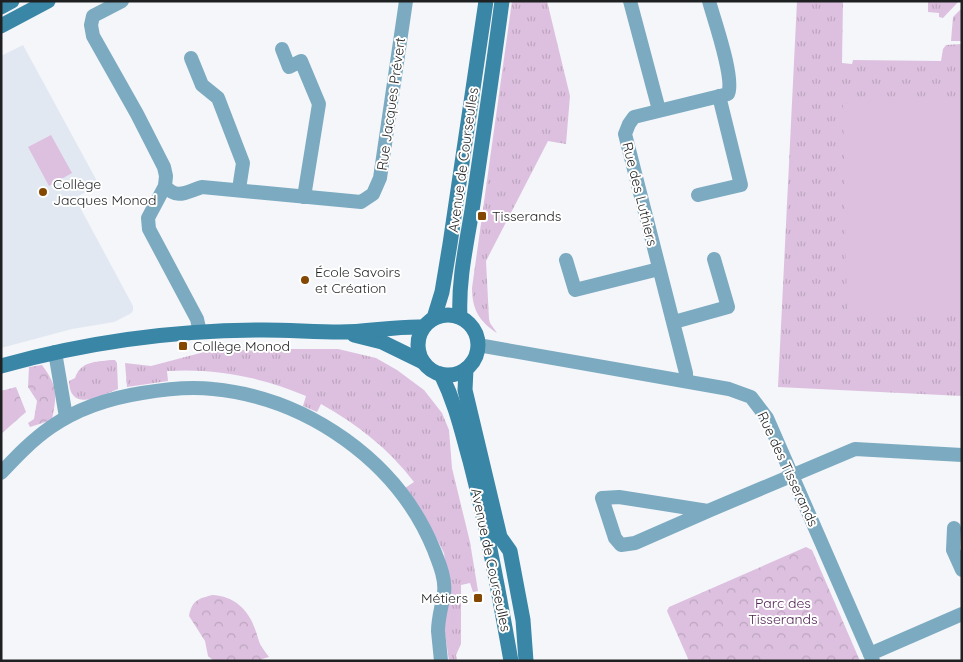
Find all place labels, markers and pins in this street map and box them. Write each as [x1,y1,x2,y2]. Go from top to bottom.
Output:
place label: Collège Jacques Monod [53,175,157,209]
marker: Collège Jacques Monod [37,186,49,198]
place label: Tisserands [492,207,561,225]
marker: Tisserands [476,210,488,222]
place label: École Savoirs et Création [315,263,400,297]
marker: École Savoirs et Création [299,274,311,286]
place label: Collège Monod [193,337,290,355]
marker: Collège Monod [177,340,189,352]
place label: Métiers [421,589,468,607]
marker: Métiers [472,592,484,604]

